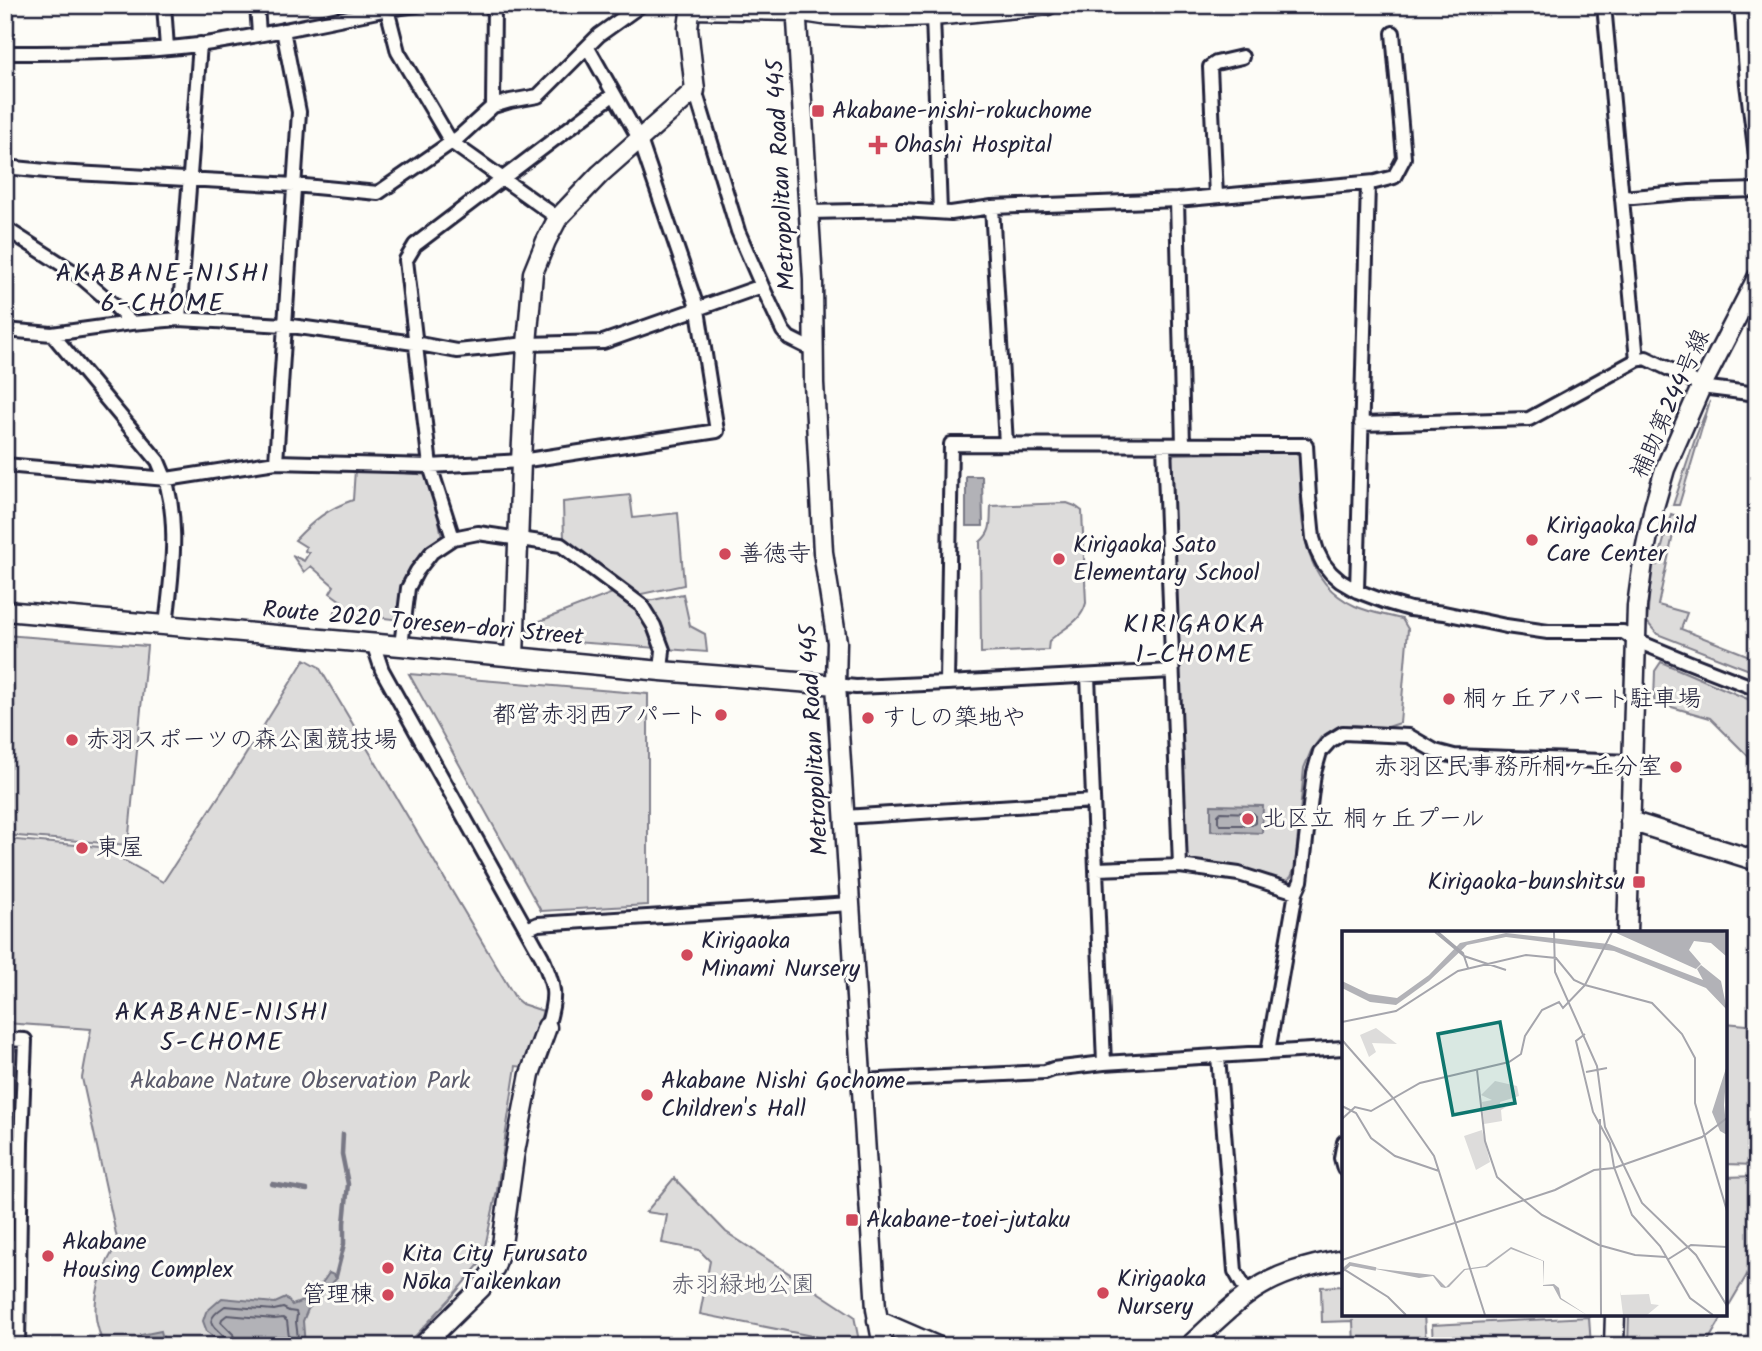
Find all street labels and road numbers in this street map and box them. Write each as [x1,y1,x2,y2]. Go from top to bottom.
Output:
street label: Metropolitan Road 445 [756,56,808,292]
street label: 補助第244号線 [1621,323,1721,485]
street label: Route 2020 Toresen-dori Street [261,591,586,658]
street label: Metropolitan Road 445 [789,621,841,857]

